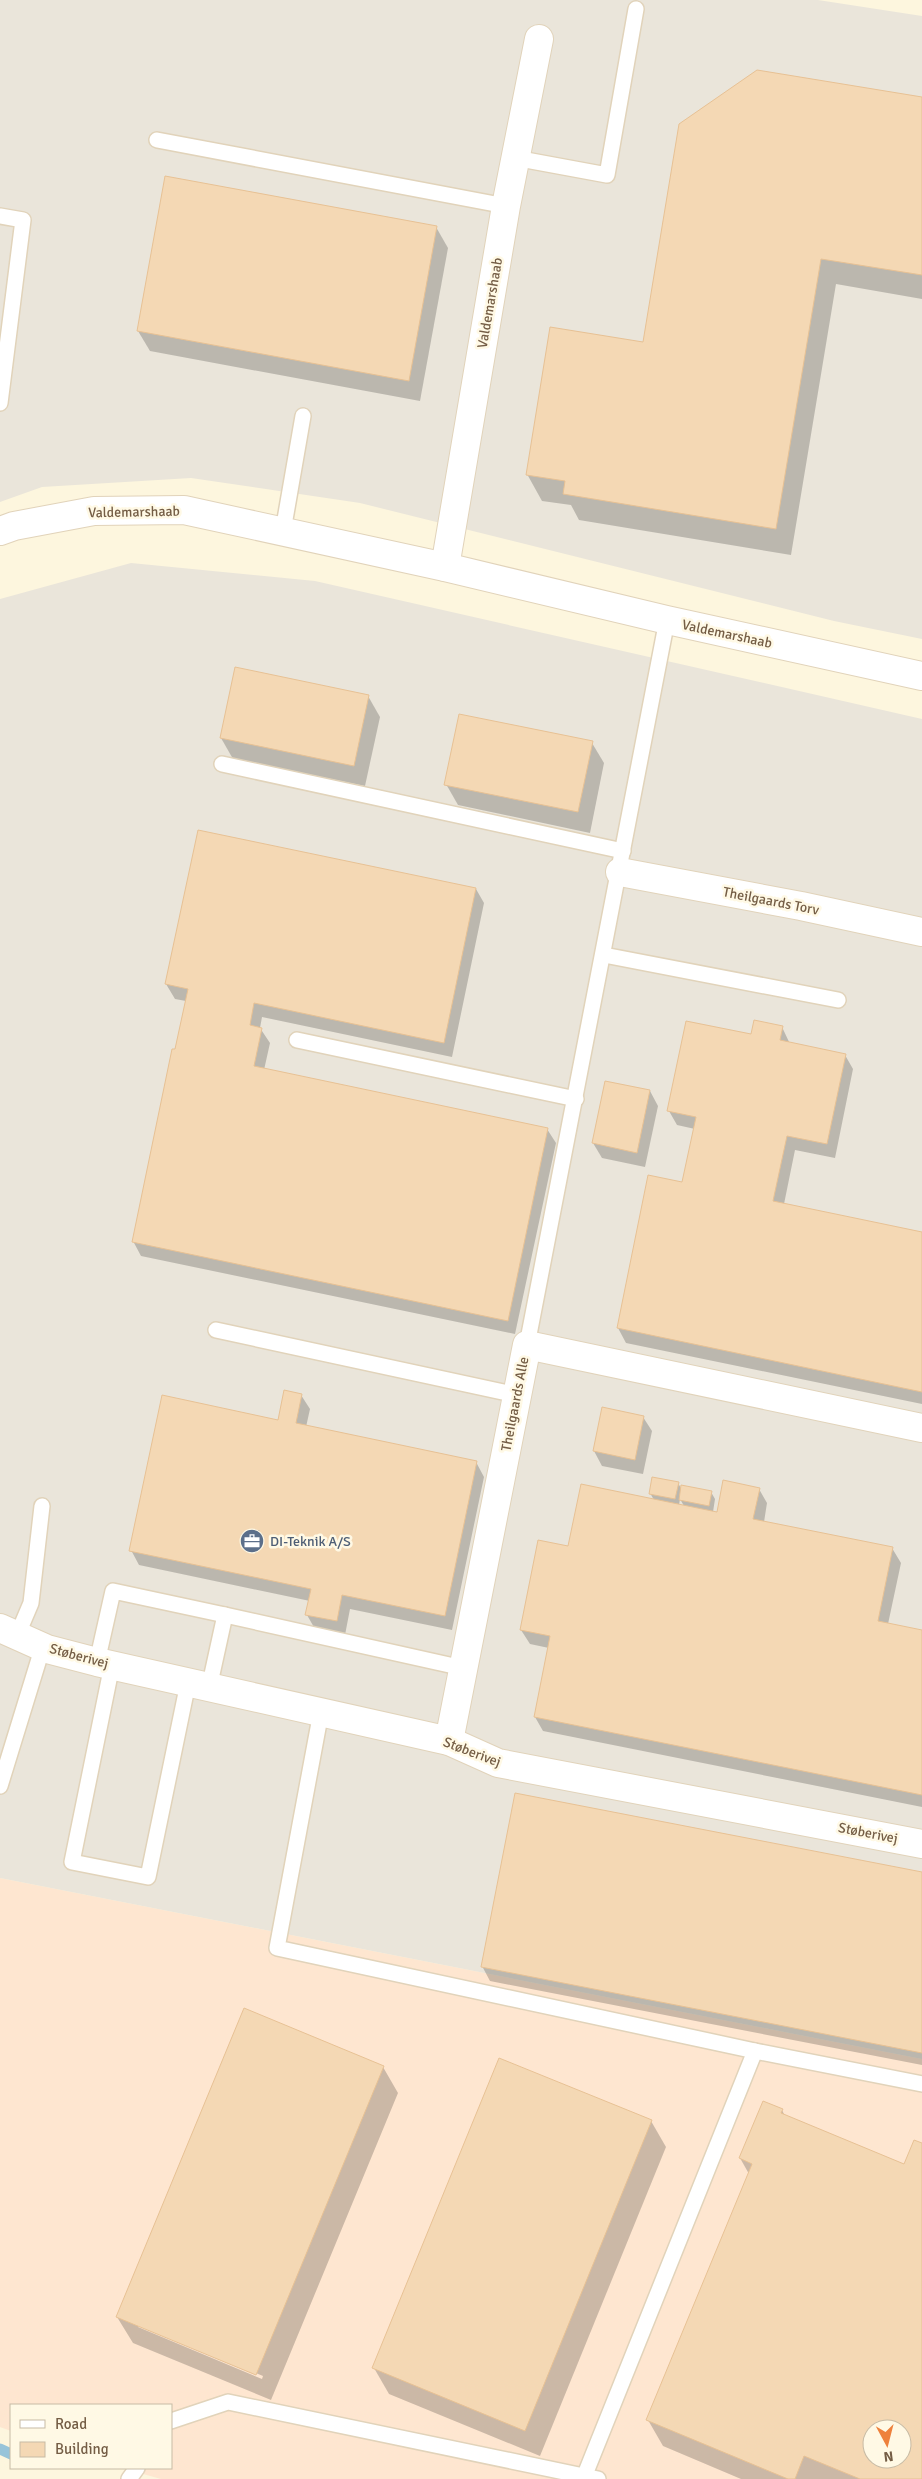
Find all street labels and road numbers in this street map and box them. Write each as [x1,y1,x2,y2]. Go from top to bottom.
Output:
street label: Valdemarshaab [474,256,506,350]
street label: Valdemarshaab [88,503,180,521]
street label: Valdemarshaab [680,616,774,652]
street label: Theilgaards Torv [722,883,821,919]
street label: Theilgaards Alle [498,1355,532,1453]
street label: Støberivej [48,1640,110,1672]
street label: Støberivej [441,1733,503,1771]
street label: Støberivej [837,1819,899,1847]

